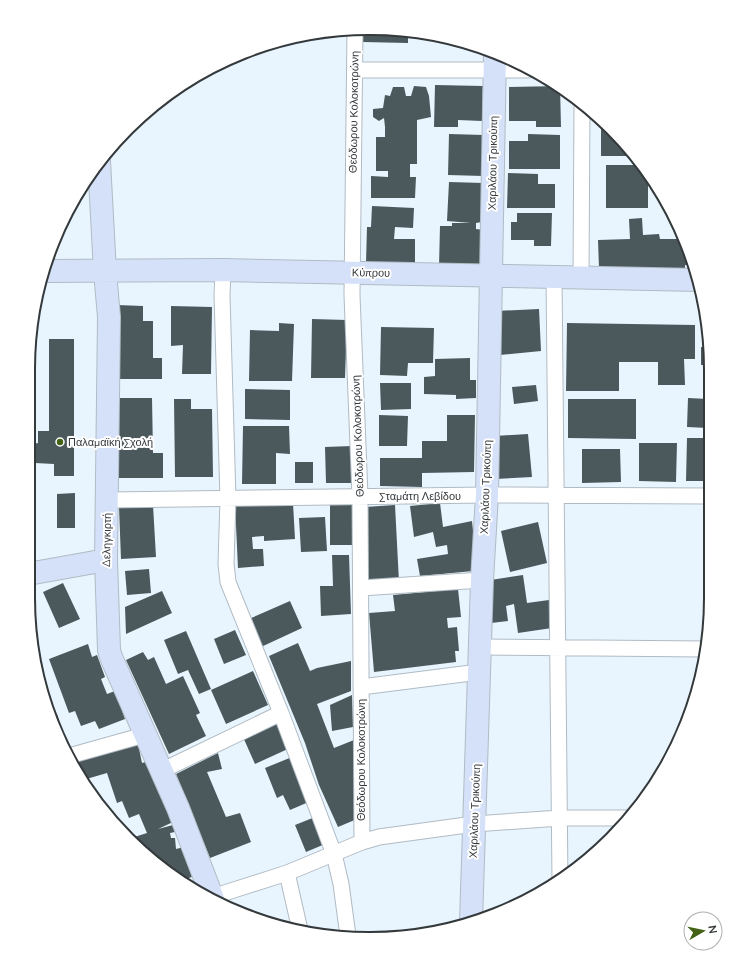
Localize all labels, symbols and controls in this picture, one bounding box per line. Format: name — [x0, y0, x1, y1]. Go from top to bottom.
street label: Θεόδωρου Κολοκοτρώνη — [345, 51, 363, 173]
street label: Χαριλάου Τρικούπη — [485, 116, 501, 210]
street label: Κύπρου — [352, 265, 390, 281]
street label: Θεόδωρου Κολοκοτρώνη — [348, 375, 368, 497]
place label: Παλαμαϊκή Σχολή — [68, 435, 153, 450]
marker: Παλαμαϊκή Σχολή — [55, 437, 65, 447]
street label: Χαριλάου Τρικούπη — [477, 439, 495, 535]
street label: Σταμάτη Λεβίδου — [379, 489, 461, 504]
street label: Δεληγκιρτή — [99, 513, 115, 567]
street label: Θεόδωρου Κολοκοτρώνη — [354, 699, 369, 821]
street label: Χαριλάου Τρικούπη — [466, 763, 484, 859]
north arrow — [683, 911, 723, 951]
text: N — [704, 924, 720, 935]

